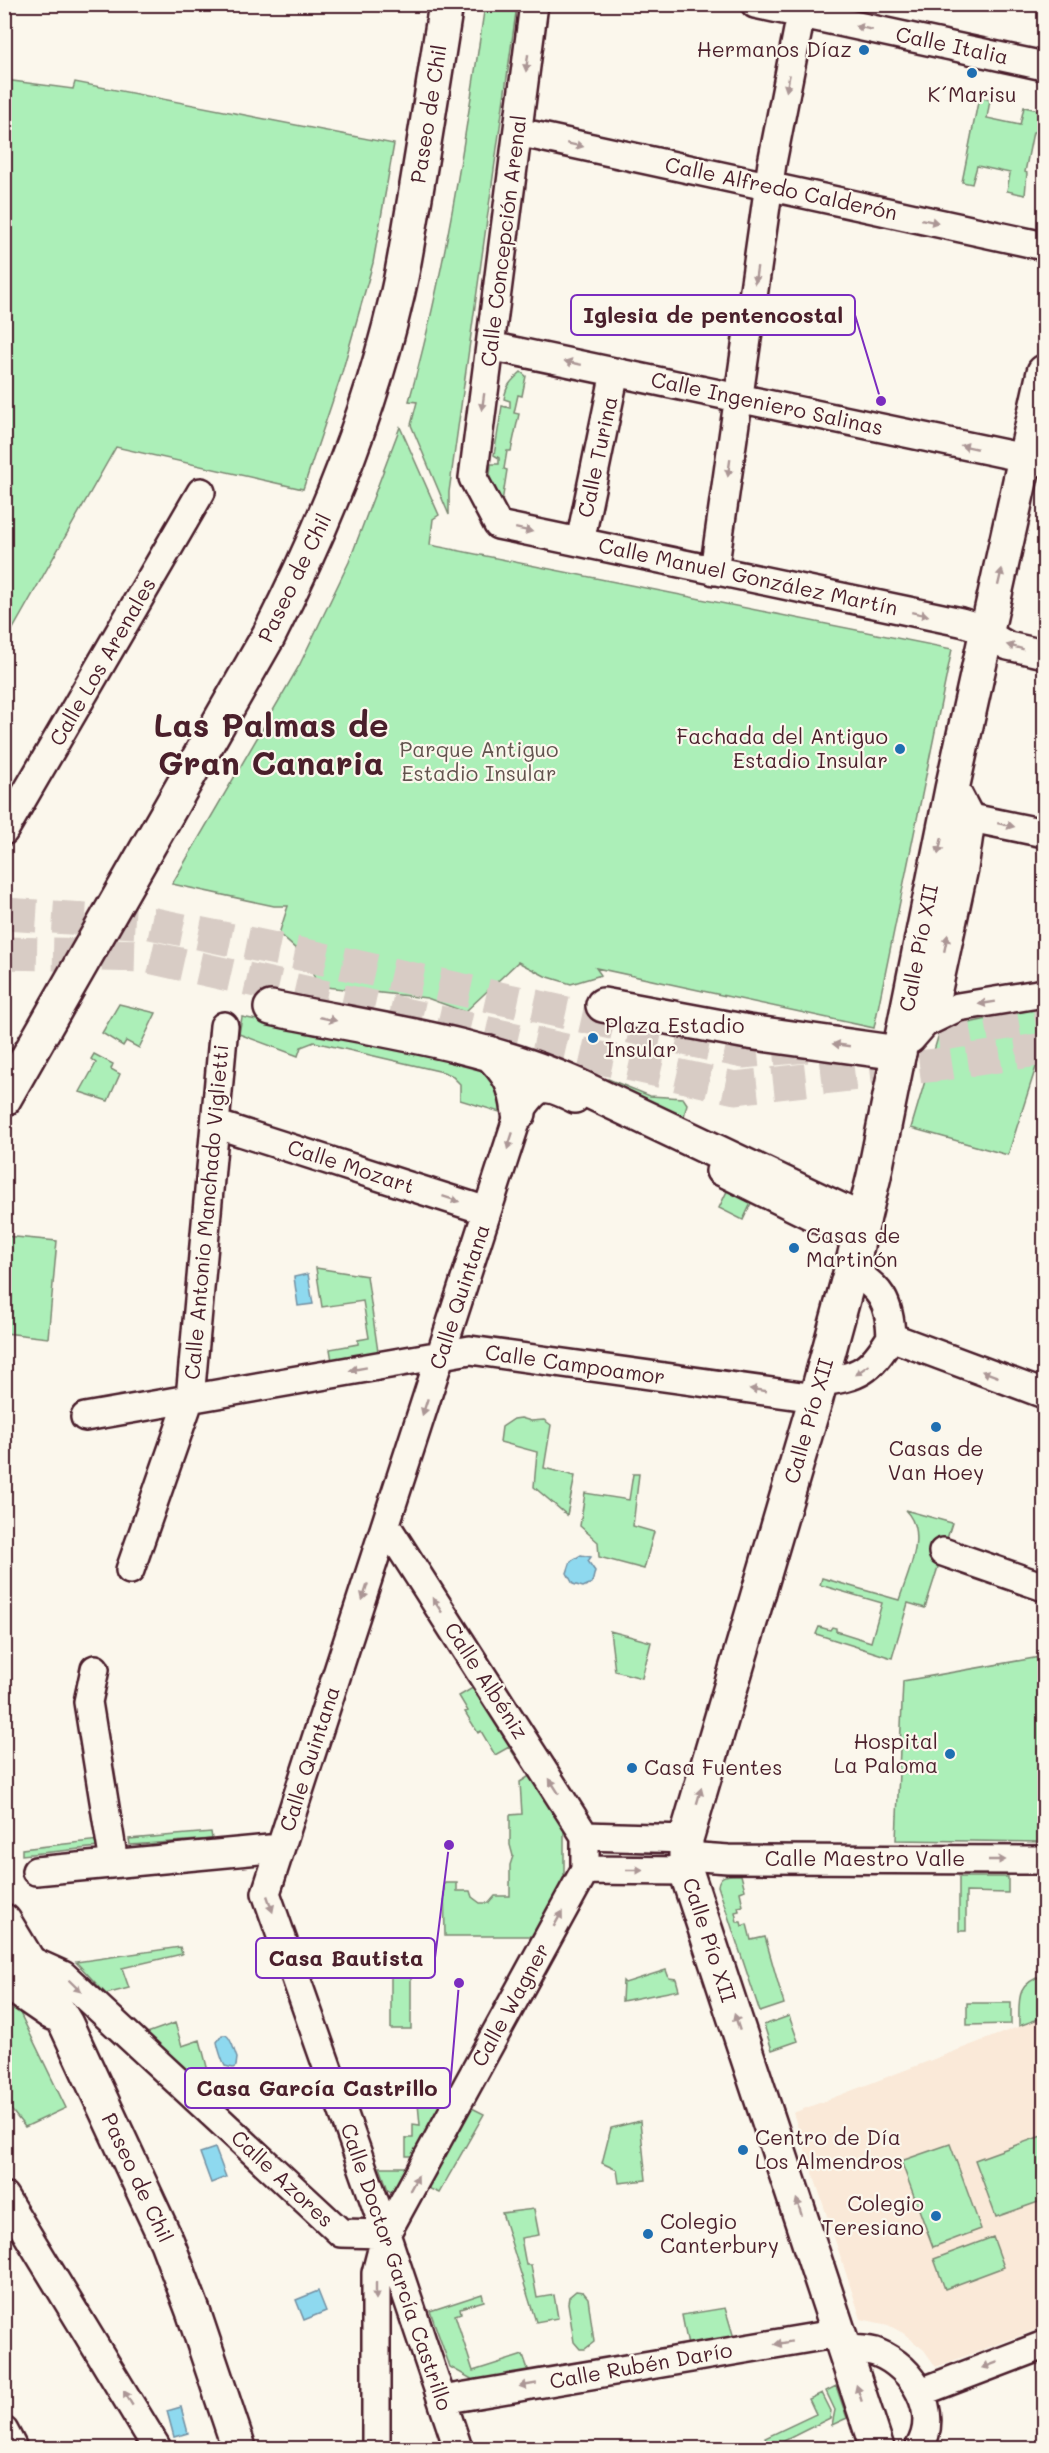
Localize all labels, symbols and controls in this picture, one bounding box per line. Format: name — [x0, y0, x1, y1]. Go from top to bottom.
street label: Calle Italia — [893, 19, 1011, 70]
one-way arrow — [855, 22, 873, 32]
place label: Hermanos Díaz — [697, 35, 852, 62]
street label: Paseo de Chil — [403, 43, 452, 185]
marker: Hermanos Díaz — [857, 43, 871, 57]
one-way arrow — [522, 53, 531, 72]
marker: K´Marisu — [965, 66, 979, 80]
one-way arrow — [782, 73, 792, 92]
place label: K´Marisu — [927, 80, 1017, 107]
street label: Calle Concepción Arenal — [474, 113, 531, 368]
one-way arrow — [566, 141, 585, 150]
street label: Calle Alfredo Calderón — [663, 150, 900, 225]
one-way arrow — [921, 217, 940, 226]
one-way arrow — [751, 265, 761, 284]
callout: Iglesia de pentencostal — [571, 295, 855, 335]
text: Iglesia de pentencostal — [583, 300, 843, 329]
one-way arrow — [563, 358, 582, 367]
street label: Calle Ingeniero Salinas — [649, 365, 886, 440]
one-way arrow — [478, 392, 488, 411]
street label: Calle Turina — [571, 394, 623, 520]
one-way arrow — [959, 441, 978, 451]
one-way arrow — [725, 459, 734, 478]
street label: Paseo de Chil — [251, 509, 336, 646]
one-way arrow — [515, 526, 534, 535]
street label: Calle Manuel González Martín — [596, 531, 900, 620]
one-way arrow — [995, 568, 1005, 586]
street label: Calle Los Arenales — [43, 572, 161, 750]
one-way arrow — [911, 610, 930, 619]
one-way arrow — [1006, 642, 1024, 651]
district label: Las Palmas de Gran Canaria — [153, 702, 389, 783]
place label: Fachada del Antiguo Estadio Insular — [677, 722, 888, 773]
park label: Parque Antiguo Estadio Insular — [399, 735, 559, 786]
marker: Fachada del Antiguo Estadio Insular — [893, 742, 907, 756]
one-way arrow — [997, 821, 1016, 830]
one-way arrow — [935, 836, 944, 855]
street label: Calle Pío XII — [892, 882, 943, 1014]
one-way arrow — [942, 934, 951, 953]
one-way arrow — [977, 998, 996, 1007]
place label: Plaza Estadio Insular — [605, 1011, 744, 1062]
one-way arrow — [319, 1015, 337, 1025]
marker: Plaza Estadio Insular — [586, 1031, 600, 1045]
one-way arrow — [831, 1041, 850, 1050]
street label: Calle Antonio Manchado Viglietti — [177, 1043, 234, 1381]
street label: Calle Mozart — [284, 1132, 418, 1199]
one-way arrow — [505, 1132, 514, 1150]
one-way arrow — [442, 1195, 460, 1204]
street label: Calle Quintana — [422, 1220, 495, 1373]
place label: Casas de Martinón — [806, 1221, 901, 1272]
marker: Casas de Martinón — [787, 1241, 801, 1255]
street label: Calle Campoamor — [484, 1338, 667, 1390]
street label: Calle Pío XII — [777, 1355, 838, 1486]
one-way arrow — [855, 1364, 870, 1376]
one-way arrow — [348, 1365, 367, 1374]
one-way arrow — [981, 1369, 999, 1378]
one-way arrow — [749, 1386, 768, 1395]
one-way arrow — [420, 1398, 429, 1416]
marker: Casas de Van Hoey — [929, 1420, 943, 1434]
place label: Casas de Van Hoey — [888, 1434, 984, 1485]
one-way arrow — [359, 1583, 369, 1601]
one-way arrow — [432, 1596, 443, 1613]
street label: Calle Albéniz — [439, 1617, 535, 1744]
street label: Calle Quintana — [272, 1682, 345, 1835]
place label: Hospital La Paloma — [834, 1727, 938, 1778]
marker: Hospital La Paloma — [943, 1747, 957, 1761]
place label: Casa Fuentes — [644, 1753, 782, 1780]
marker: Casa Fuentes — [625, 1761, 639, 1775]
one-way arrow — [548, 1779, 560, 1795]
one-way arrow — [695, 1787, 704, 1805]
street label: Calle Maestro Valle — [765, 1844, 965, 1871]
one-way arrow — [987, 1855, 1006, 1865]
one-way arrow — [626, 1865, 645, 1874]
street label: Calle Pío XII — [678, 1874, 743, 2005]
one-way arrow — [266, 1895, 276, 1913]
one-way arrow — [553, 1910, 563, 1927]
callout: Casa Bautista — [256, 1938, 435, 1978]
street label: Calle Wagner — [465, 1938, 555, 2071]
text: Casa Bautista — [269, 1943, 423, 1972]
one-way arrow — [68, 1979, 82, 1993]
one-way arrow — [732, 2013, 741, 2031]
callout: Casa García Castrillo — [185, 2068, 450, 2108]
text: Casa García Castrillo — [196, 2073, 438, 2102]
street label: Paseo de Chil — [97, 2108, 180, 2246]
street label: Calle Doctor García Castrillo — [336, 2119, 459, 2414]
street label: Calle Azores — [226, 2123, 340, 2232]
place label: Centro de Día Los Almendros — [755, 2123, 903, 2174]
marker: Centro de Día Los Almendros — [736, 2143, 750, 2157]
one-way arrow — [409, 2174, 419, 2191]
place label: Colegio Teresiano — [822, 2189, 924, 2240]
one-way arrow — [793, 2198, 803, 2216]
place label: Colegio Canterbury — [660, 2207, 779, 2258]
marker: Colegio Teresiano — [929, 2209, 943, 2223]
marker: Colegio Canterbury — [641, 2227, 655, 2241]
one-way arrow — [371, 2282, 381, 2301]
street label: Calle Rubén Darío — [547, 2335, 734, 2394]
one-way arrow — [773, 2338, 792, 2347]
one-way arrow — [980, 2361, 998, 2371]
one-way arrow — [518, 2381, 537, 2390]
one-way arrow — [854, 2384, 863, 2402]
one-way arrow — [122, 2390, 133, 2406]

